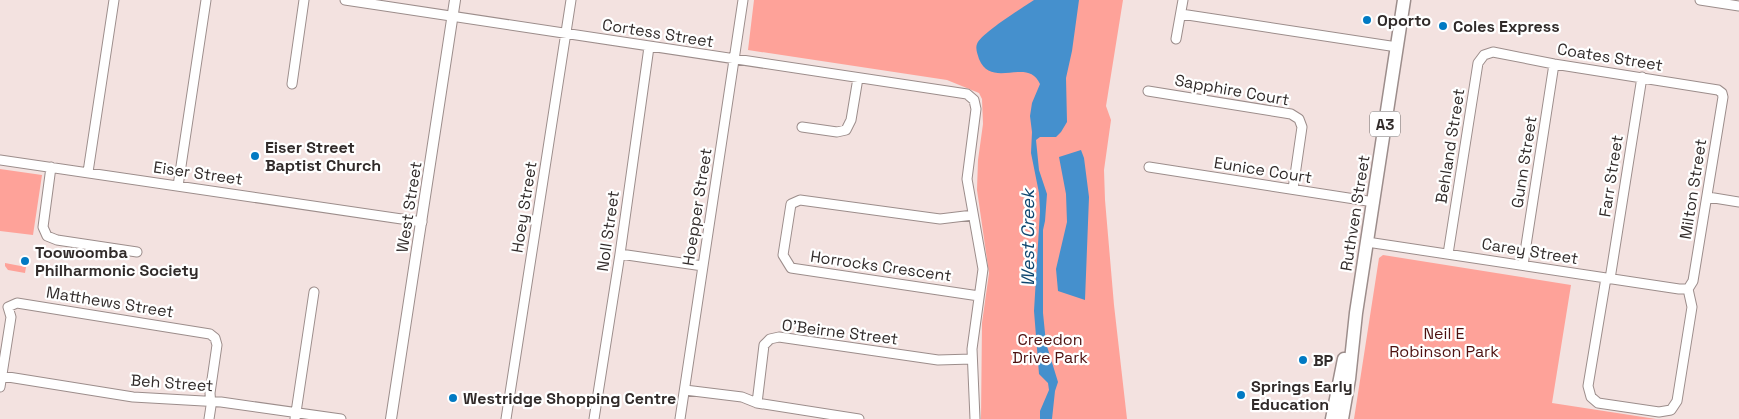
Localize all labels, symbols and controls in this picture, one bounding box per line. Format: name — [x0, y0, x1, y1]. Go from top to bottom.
place label: Oporto — [1377, 10, 1431, 31]
street label: Cortess Street — [601, 14, 715, 52]
marker: Oporto — [1361, 14, 1373, 26]
place label: Coles Express — [1453, 16, 1560, 37]
marker: Coles Express — [1437, 20, 1449, 32]
street label: Coates Street — [1556, 38, 1664, 76]
street label: Sapphire Court — [1173, 70, 1291, 110]
street label: Behland Street — [1431, 87, 1469, 205]
road number: A3 — [1370, 112, 1400, 136]
street label: Gunn Street — [1506, 114, 1542, 210]
street label: Farr Street — [1594, 133, 1628, 219]
place label: Eiser Street Baptist Church — [265, 137, 381, 176]
street label: Milton Street — [1675, 137, 1711, 241]
street label: Hoepper Street — [677, 147, 717, 267]
marker: Eiser Street Baptist Church — [249, 150, 261, 162]
street label: Eunice Court — [1212, 152, 1314, 188]
street label: Ruthven Street — [1335, 153, 1375, 273]
street label: Eiser Street — [152, 156, 244, 190]
street label: West Street — [391, 160, 427, 254]
street label: Hoey Street — [506, 160, 542, 254]
water label: West Creek — [1016, 187, 1039, 287]
street label: Noll Street — [592, 189, 624, 273]
street label: Carey Street — [1480, 233, 1580, 269]
place label: Toowoomba Philharmonic Society — [35, 242, 199, 281]
street label: Horrocks Crescent — [809, 246, 953, 286]
marker: Toowoomba Philharmonic Society — [19, 255, 31, 267]
street label: Matthews Street — [45, 282, 175, 322]
street label: O'Beirne Street — [781, 314, 899, 350]
park label: Neil E Robinson Park — [1389, 323, 1499, 362]
park label: Creedon Drive Park — [1012, 329, 1088, 368]
place label: BP — [1313, 350, 1334, 371]
marker: BP — [1297, 354, 1309, 366]
street label: Beh Street — [130, 370, 214, 396]
place label: Springs Early Education — [1251, 376, 1353, 415]
place label: Westridge Shopping Centre — [463, 388, 676, 409]
marker: Springs Early Education — [1235, 389, 1247, 401]
marker: Westridge Shopping Centre — [447, 392, 459, 404]

